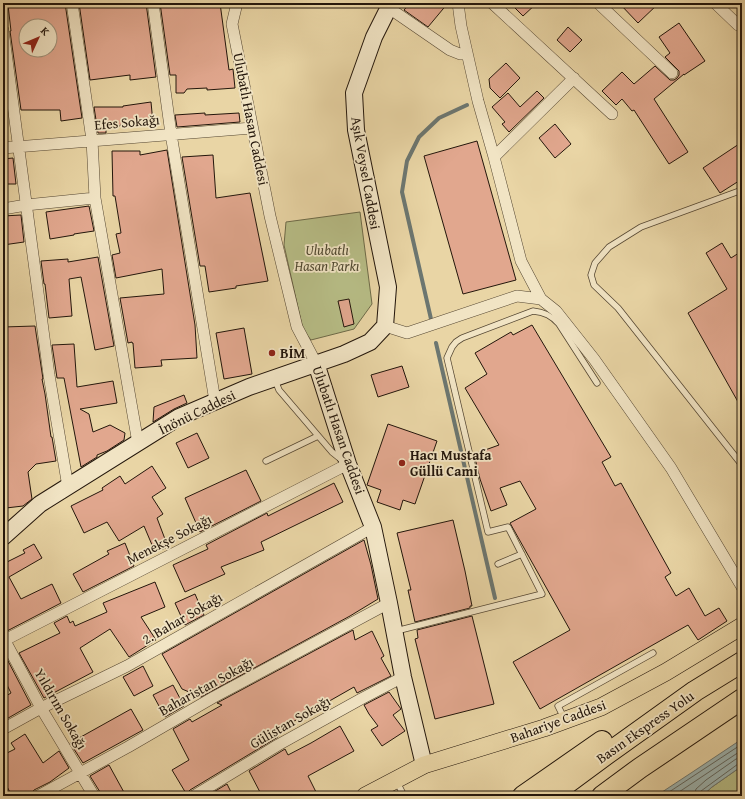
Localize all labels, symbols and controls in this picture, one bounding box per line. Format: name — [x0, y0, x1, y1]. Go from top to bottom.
north arrow — [18, 18, 58, 58]
text: K — [37, 23, 53, 39]
street label: Ulubatlı Hasan Caddesi — [228, 51, 274, 187]
street label: Efes Sokağı — [94, 109, 161, 135]
street label: Aşık Veysel Caddesi — [346, 115, 386, 231]
park label: Ulubatlı Hasan Parkı — [294, 240, 360, 276]
place label: BİM — [280, 343, 305, 363]
marker: BİM — [267, 348, 277, 358]
street label: Ulubatlı Hasan Caddesi — [308, 363, 370, 497]
street label: İnönü Caddesi — [155, 385, 239, 439]
place label: Hacı Mustafa Güllü Cami — [410, 445, 492, 481]
marker: Hacı Mustafa Güllü Cami — [397, 458, 407, 468]
street label: Menekşe Sokağı — [123, 509, 215, 569]
street label: 2. Bahar Sokağı — [138, 587, 226, 649]
street label: Baharistan Sokağı — [155, 652, 257, 720]
street label: Yıldırım Sokağı — [30, 665, 92, 753]
street label: Basın Ekspress Yolu — [592, 686, 698, 768]
street label: Gülistan Sokağı — [246, 691, 334, 753]
street label: Bahariye Caddesi — [507, 694, 609, 748]

